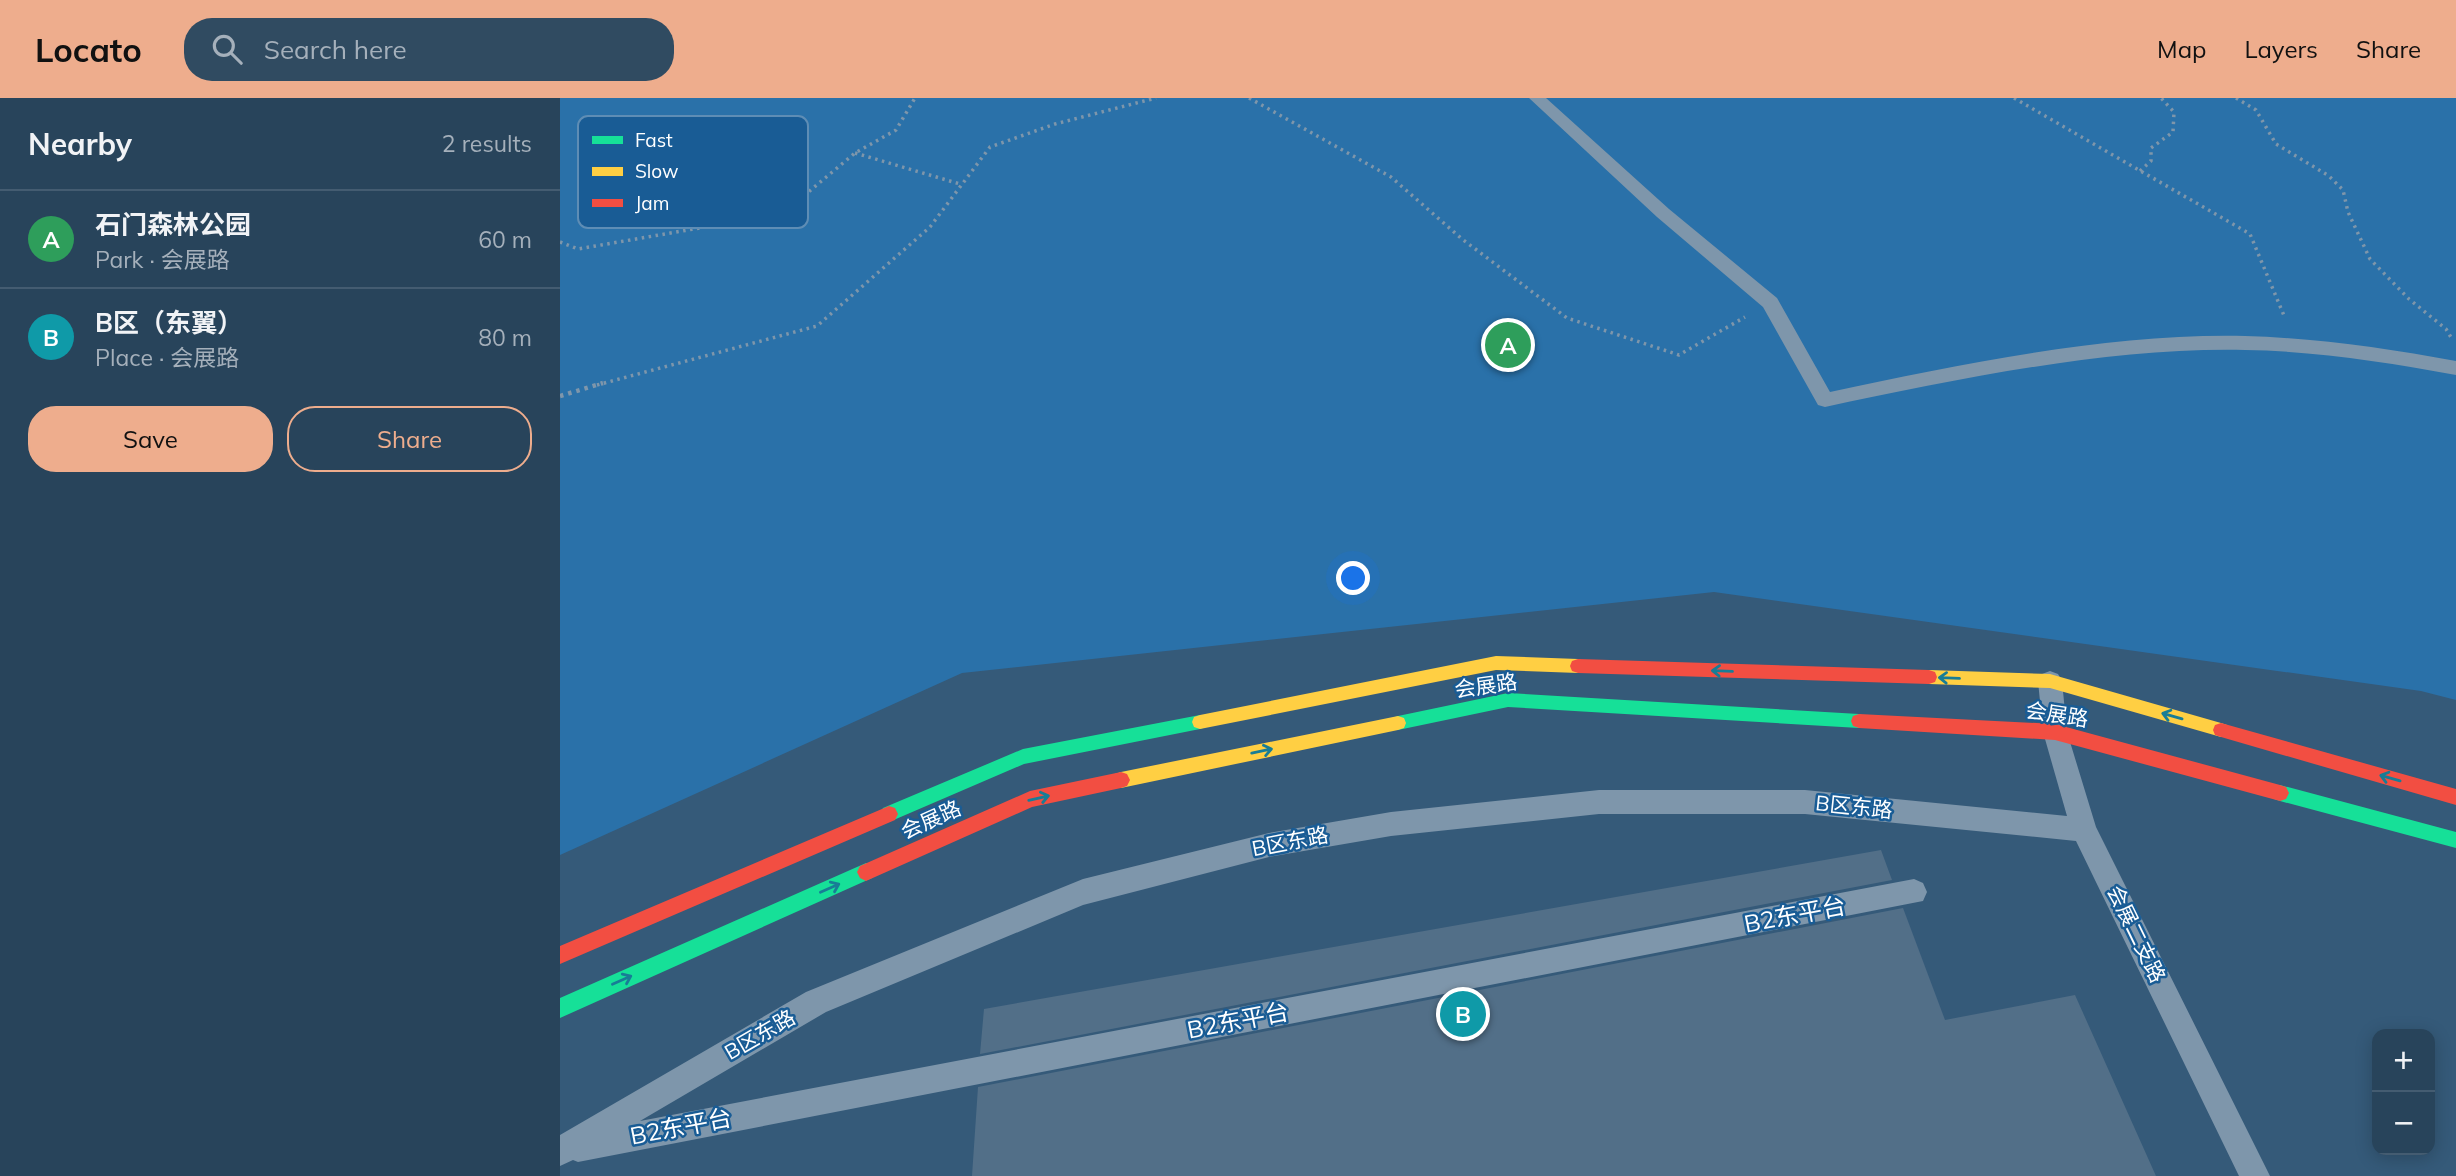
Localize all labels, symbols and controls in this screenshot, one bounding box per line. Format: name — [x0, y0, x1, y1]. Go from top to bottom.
search box — [184, 18, 674, 81]
text: Locato — [35, 29, 142, 70]
icon: search — [208, 30, 246, 68]
text: Search here — [264, 33, 407, 66]
text: Map — [2157, 34, 2206, 64]
text: Layers — [2244, 34, 2318, 64]
text: Share — [2356, 34, 2421, 64]
legend — [578, 116, 808, 228]
text: Nearby — [28, 125, 132, 163]
text: Fast — [635, 128, 673, 152]
text: 2 results — [442, 129, 532, 158]
text: Slow — [635, 159, 679, 183]
text: Jam — [635, 191, 669, 215]
text: 石门森林公园 — [95, 208, 251, 241]
text: A — [42, 225, 60, 254]
text: 60 m — [478, 225, 532, 254]
text: Park · 会展路 — [95, 245, 230, 274]
text: B区（东翼） — [95, 306, 243, 339]
pin: A — [1485, 319, 1531, 371]
text: B — [43, 323, 59, 352]
text: 80 m — [478, 323, 532, 352]
text: Place · 会展路 — [95, 343, 239, 372]
button: Save — [28, 406, 273, 472]
button: Share — [287, 406, 532, 472]
your location — [1336, 561, 1370, 595]
one-way arrow — [1710, 664, 1733, 677]
street label: 会展路 — [1453, 668, 1519, 702]
one-way arrow — [1938, 671, 1961, 685]
street label: 会展路 — [2024, 696, 2090, 732]
one-way arrow — [2161, 708, 2183, 721]
one-way arrow — [1250, 744, 1273, 758]
one-way arrow — [2380, 771, 2402, 784]
street label: B区东路 — [1814, 789, 1894, 823]
one-way arrow — [1027, 790, 1050, 804]
street label: 会展路 — [897, 794, 965, 844]
street label: B区东路 — [1249, 821, 1330, 861]
one-way arrow — [819, 881, 840, 894]
street label: 会展二支路 — [2102, 881, 2172, 986]
street label: B2东平台 — [1742, 889, 1848, 939]
one-way arrow — [611, 973, 633, 986]
pin: B — [1440, 988, 1486, 1040]
street label: B2东平台 — [1185, 995, 1291, 1045]
street label: B区东路 — [720, 1004, 799, 1065]
map controls — [2372, 1029, 2435, 1155]
button: + — [2372, 1029, 2435, 1092]
button: − — [2372, 1092, 2435, 1155]
street label: B2东平台 — [628, 1101, 734, 1151]

